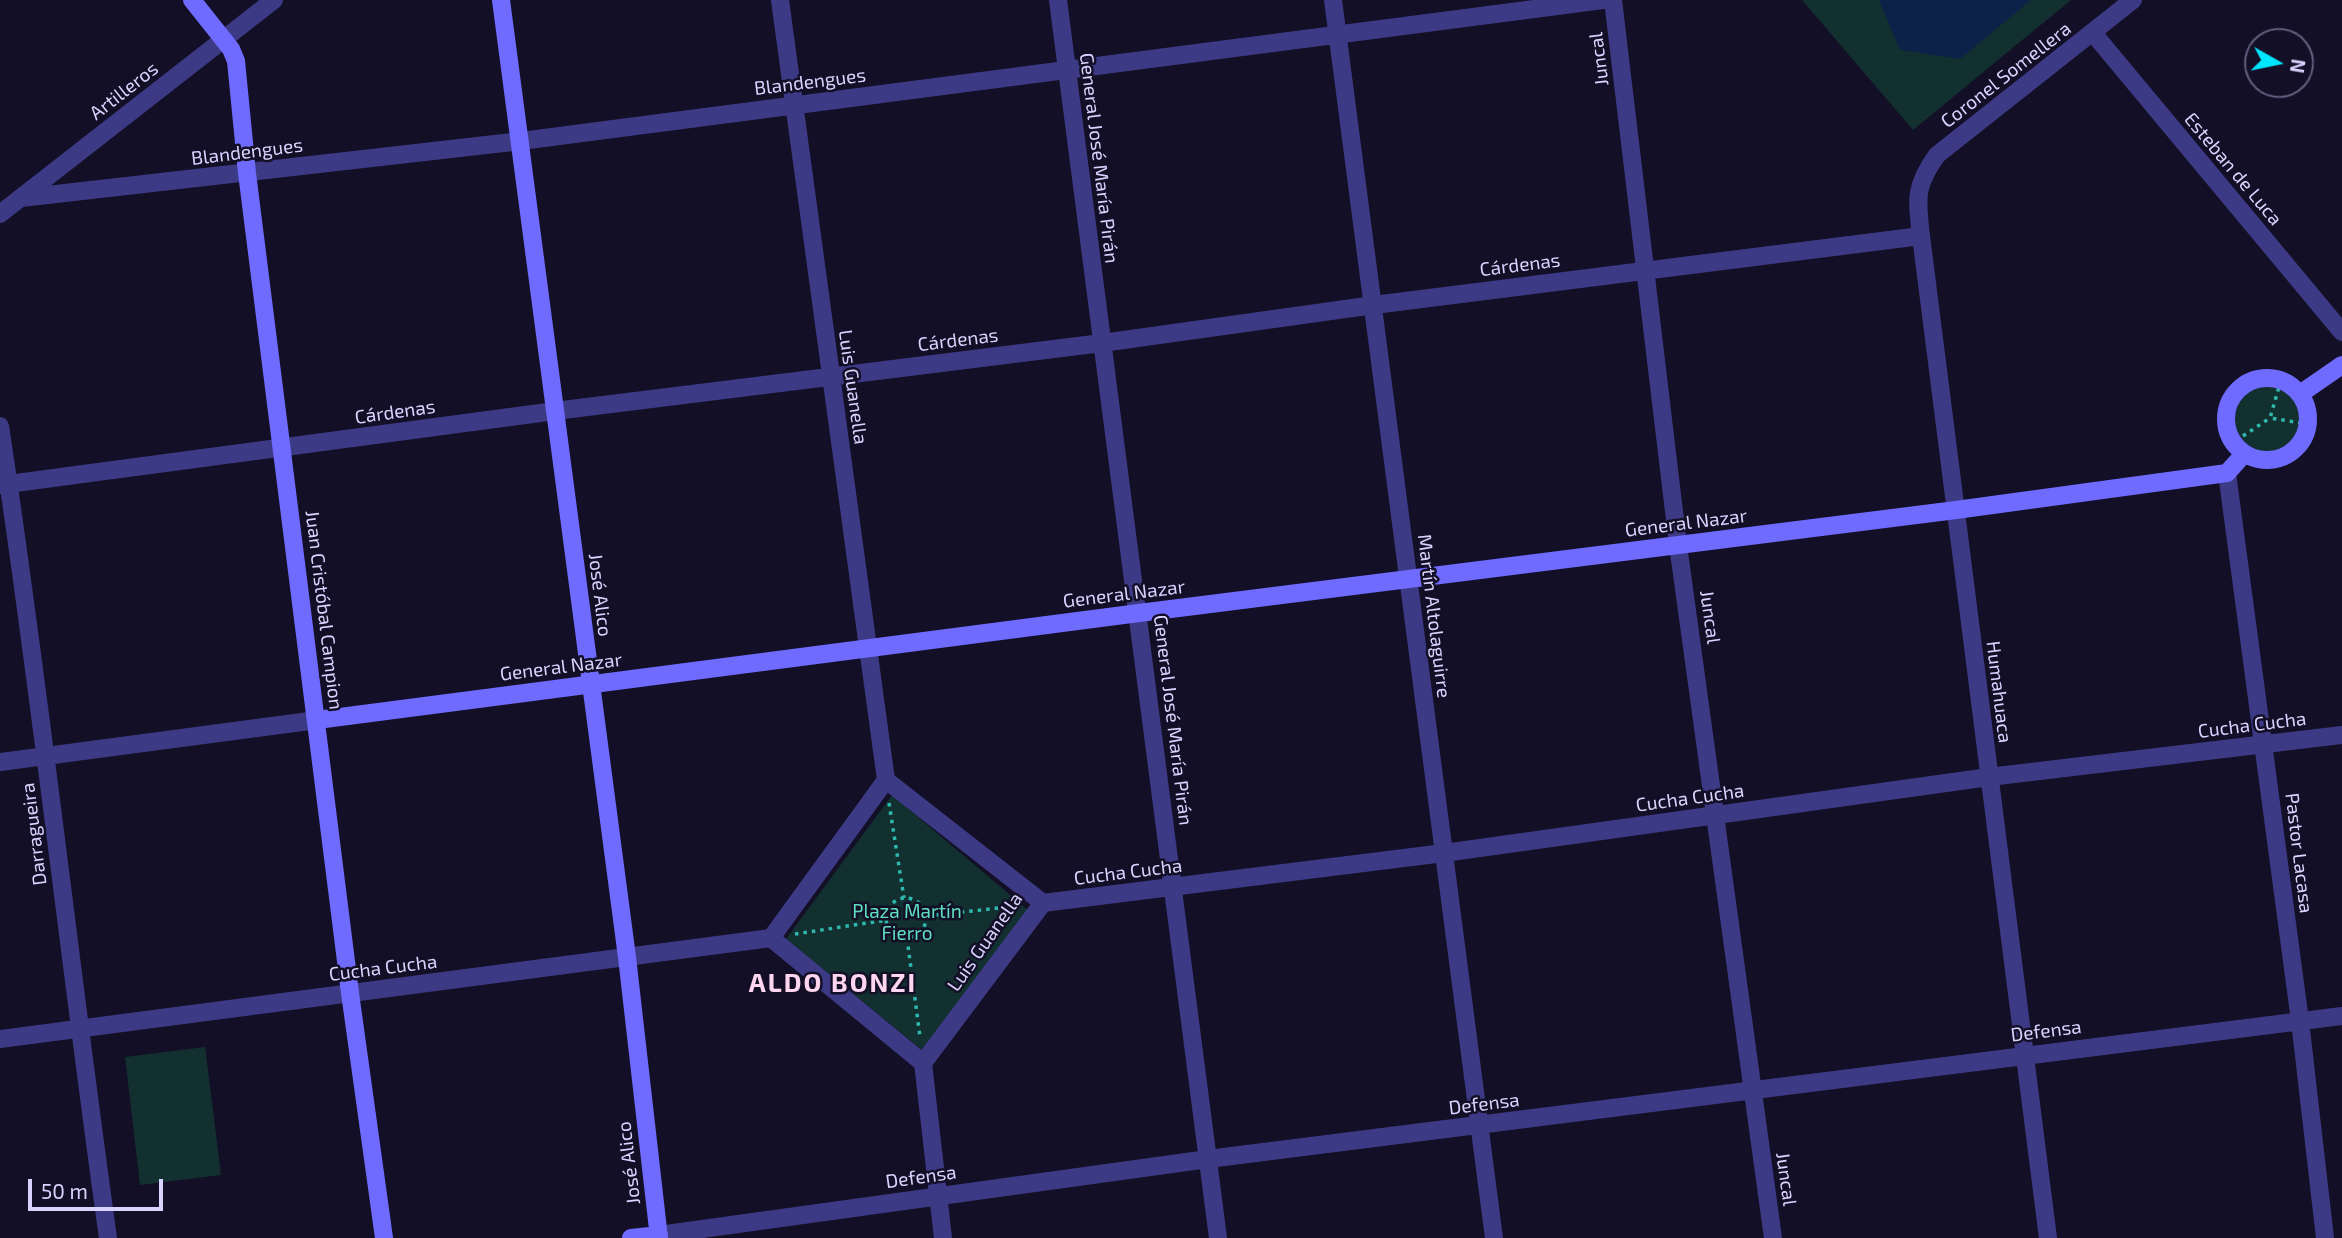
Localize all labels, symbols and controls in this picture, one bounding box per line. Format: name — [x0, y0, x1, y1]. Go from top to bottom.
street label: Coronel Somellera — [1936, 17, 2076, 133]
north arrow — [2244, 28, 2314, 98]
street label: Juncal — [1584, 31, 1614, 87]
street label: General José María Pirán — [1075, 52, 1123, 264]
street label: Artilleros — [85, 57, 163, 125]
text: N — [2286, 57, 2311, 75]
street label: Blandengues — [753, 64, 867, 100]
street label: Esteban de Luca — [2179, 108, 2287, 230]
street label: Blandengues — [190, 134, 304, 170]
street label: Cárdenas — [1478, 249, 1562, 281]
street label: Cárdenas — [916, 324, 1000, 356]
street label: Luis Guanella — [834, 328, 872, 446]
street label: Cárdenas — [353, 395, 437, 429]
street label: General Nazar — [1624, 504, 1748, 542]
street label: Juan Cristóbal Campion — [300, 509, 348, 711]
street label: Martín Altolaguirre — [1413, 533, 1455, 699]
street label: José Alico — [584, 552, 616, 638]
street label: General Nazar — [1062, 575, 1186, 613]
street label: Juncal — [1695, 589, 1725, 645]
street label: General José María Pirán — [1149, 614, 1197, 826]
street label: Humahuaca — [1981, 640, 2017, 744]
street label: General Nazar — [499, 648, 623, 686]
street label: Cucha Cucha — [2196, 707, 2308, 743]
street label: Cucha Cucha — [1634, 779, 1746, 817]
street label: Darragueira — [16, 781, 52, 887]
street label: Pastor Lacasa — [2280, 792, 2318, 914]
street label: Cucha Cucha — [1072, 854, 1184, 890]
street label: Luis Guanella — [943, 888, 1027, 996]
park label: Plaza Martín Fierro — [852, 901, 962, 945]
street label: Cucha Cucha — [327, 950, 439, 986]
district label: ALDO BONZI — [750, 967, 916, 999]
street label: Defensa — [2009, 1015, 2083, 1047]
street label: Defensa — [1447, 1088, 1521, 1120]
street label: José Alico — [613, 1120, 645, 1206]
street label: Juncal — [1771, 1151, 1801, 1207]
street label: Defensa — [884, 1161, 958, 1193]
scale bar — [32, 1164, 166, 1208]
text: 50 m — [41, 1178, 88, 1203]

